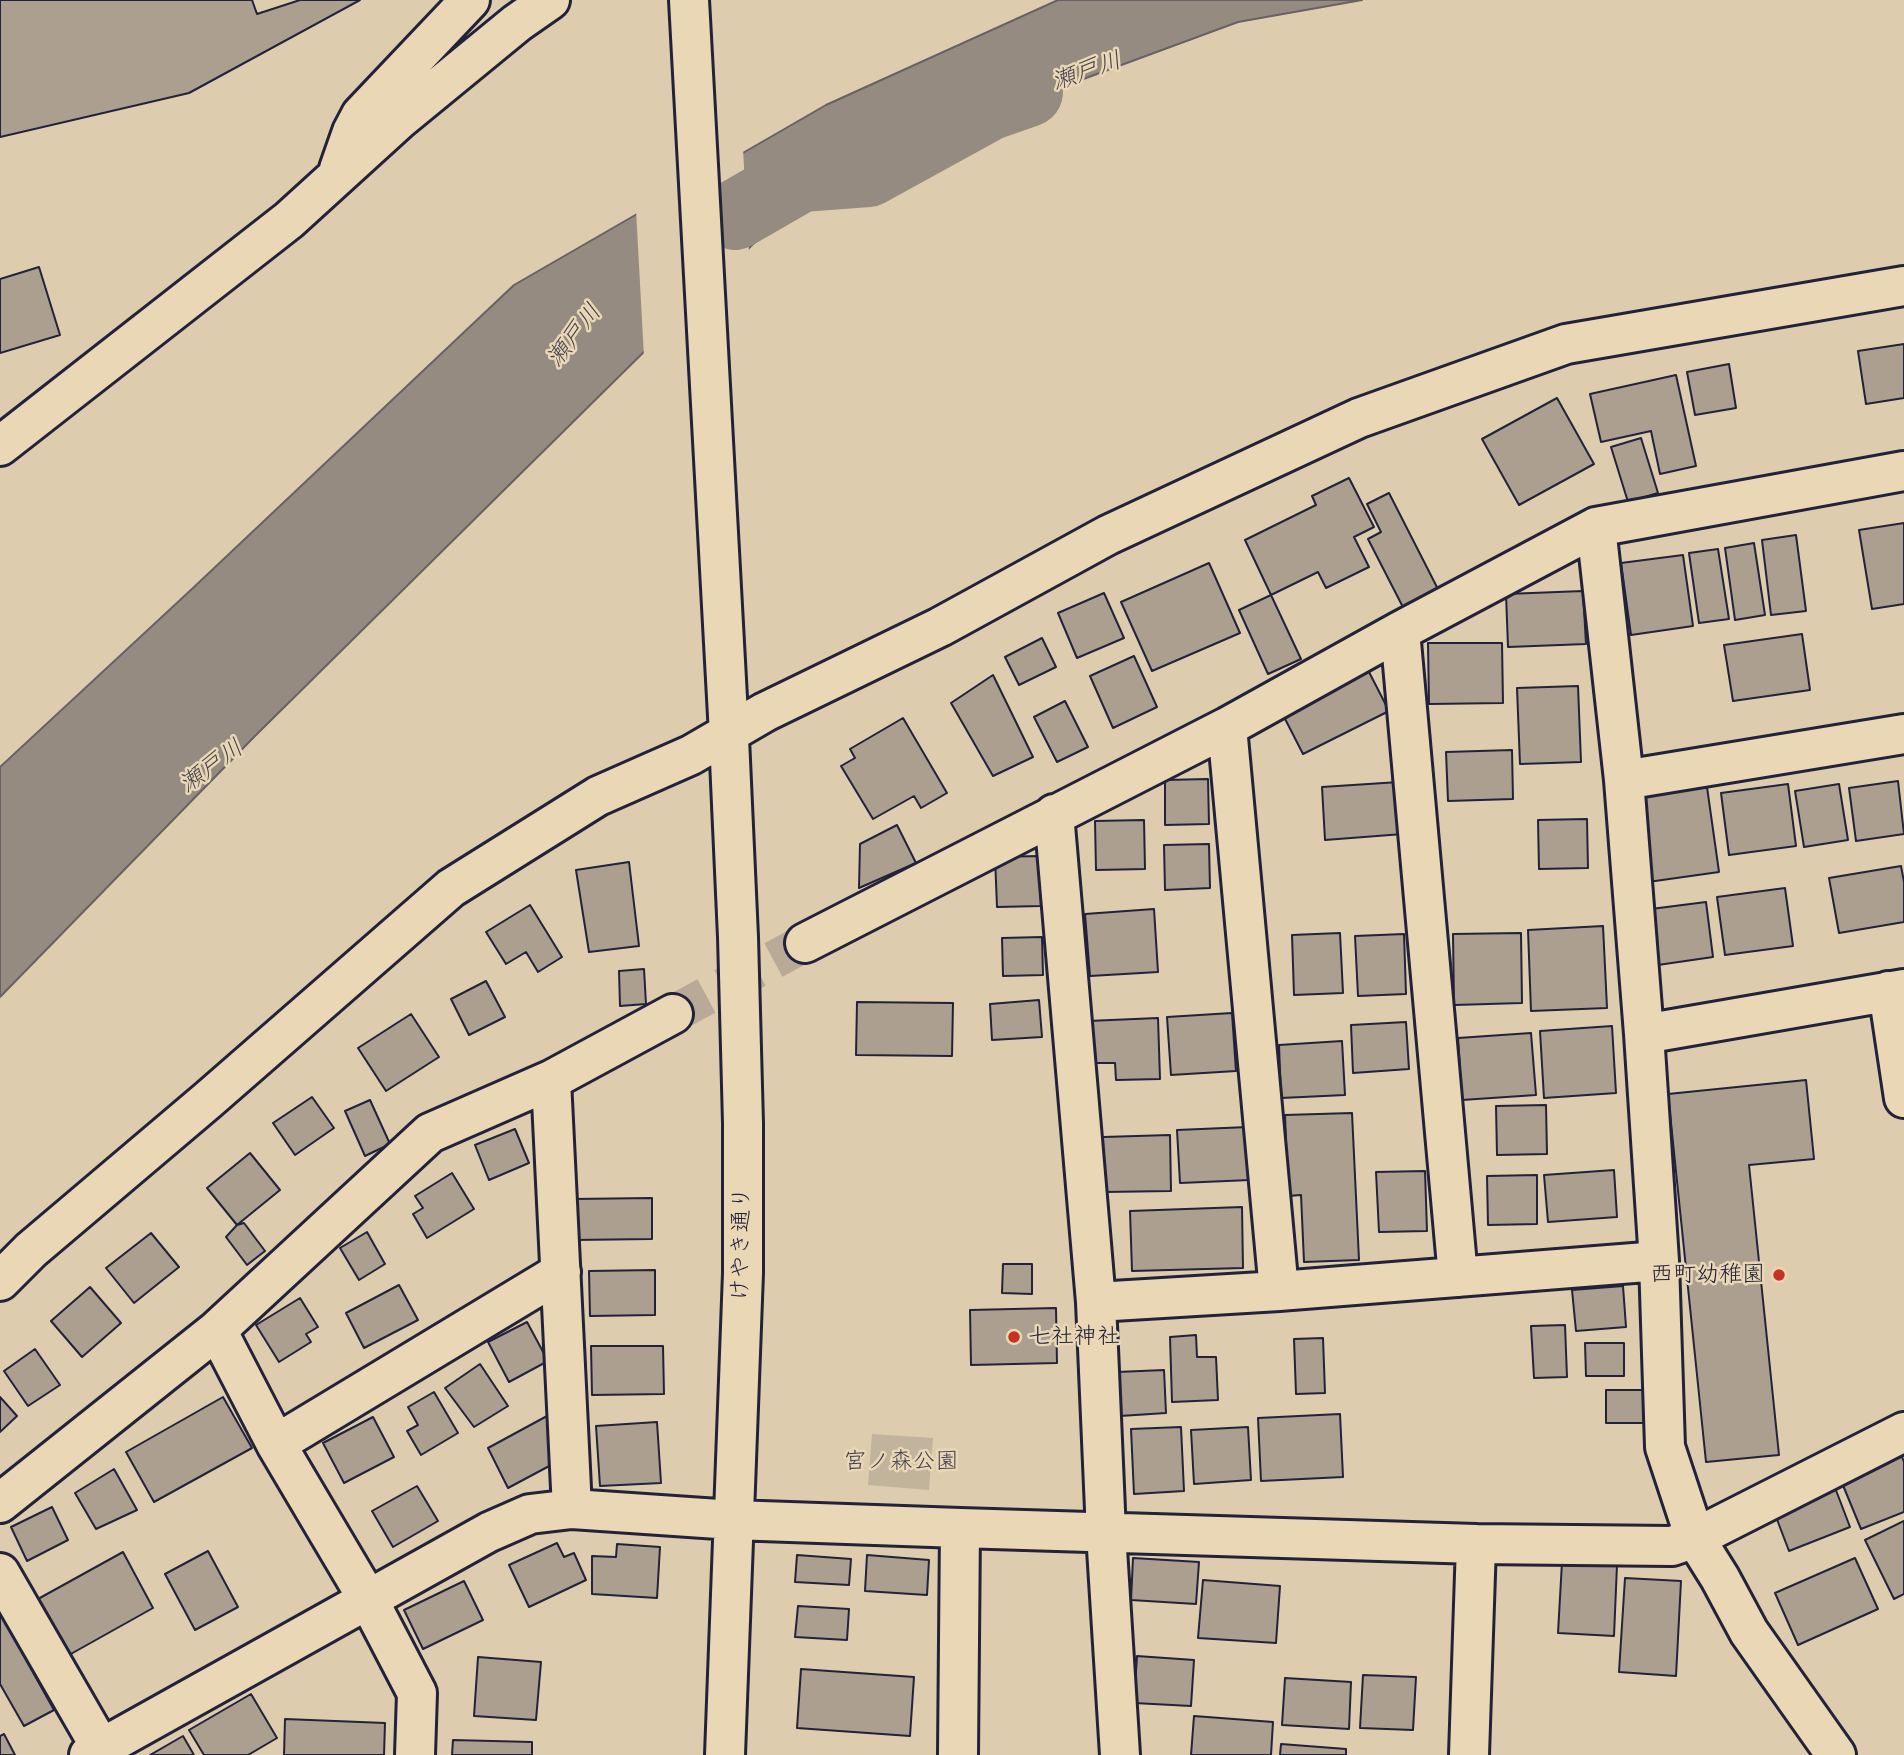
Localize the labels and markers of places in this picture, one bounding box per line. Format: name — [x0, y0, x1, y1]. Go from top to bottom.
place label: 西町幼稚園 — [1650, 1261, 1765, 1289]
marker: 西町幼稚園 — [1771, 1267, 1787, 1283]
place label: 七社神社 — [1028, 1323, 1120, 1351]
marker: 七社神社 — [1006, 1329, 1022, 1345]

